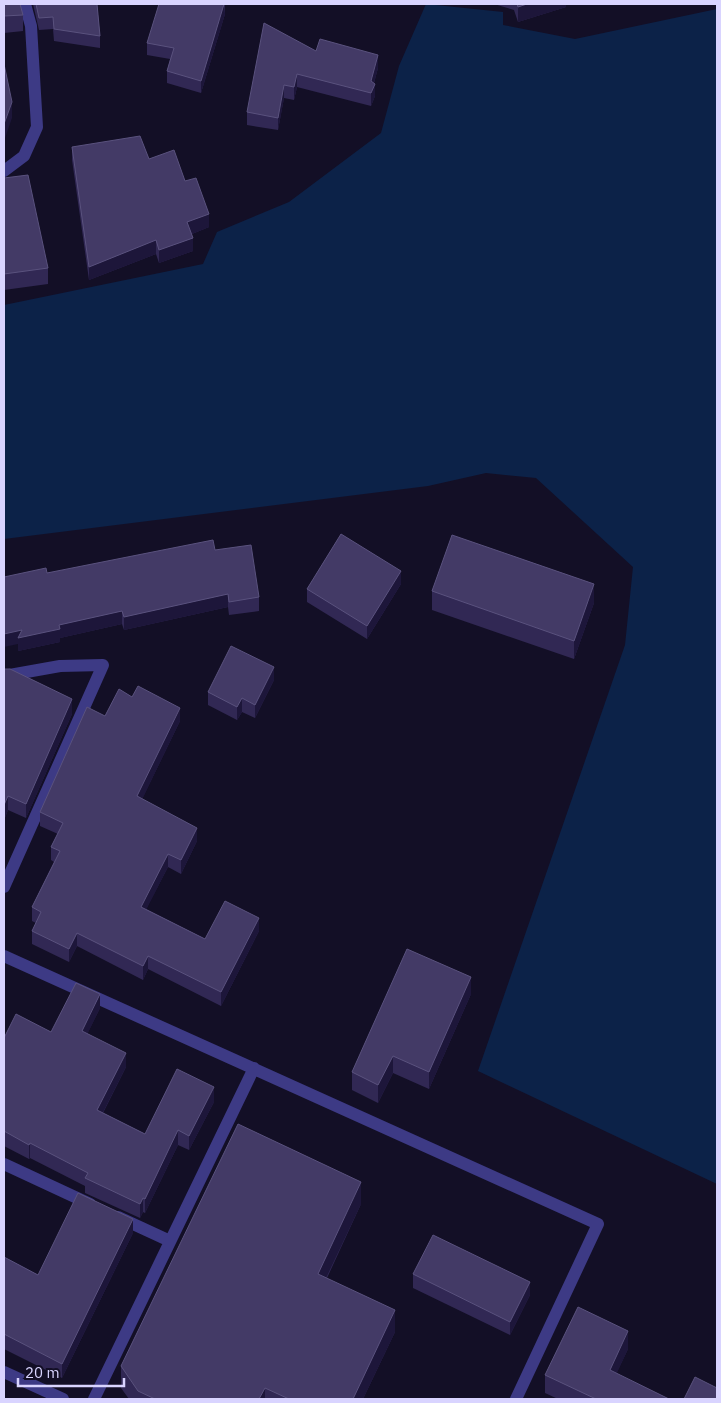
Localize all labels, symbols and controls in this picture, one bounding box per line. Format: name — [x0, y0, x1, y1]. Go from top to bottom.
scale bar — [18, 1356, 124, 1388]
text: 20 m — [25, 1363, 60, 1382]

